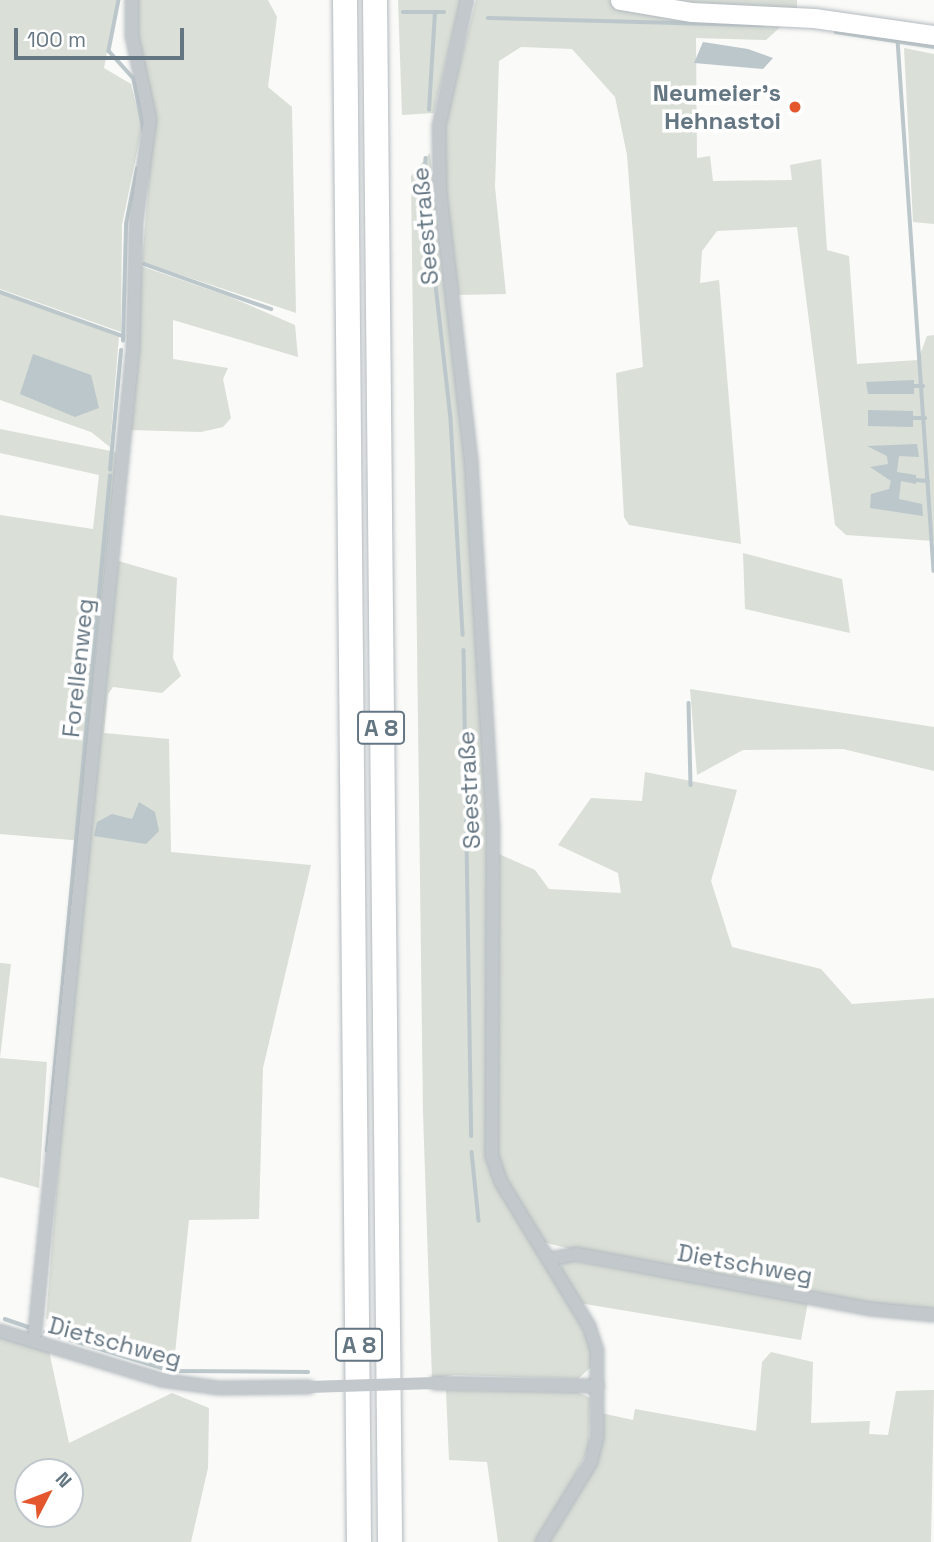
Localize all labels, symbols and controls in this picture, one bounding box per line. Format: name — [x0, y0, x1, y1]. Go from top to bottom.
scale bar — [18, 14, 187, 58]
text: 100 m — [27, 26, 86, 53]
place label: Neumeier's Hehnastoi — [653, 79, 781, 135]
marker: Neumeier's Hehnastoi — [787, 99, 803, 115]
street label: Seestraße — [406, 166, 444, 286]
street label: Forellenweg — [56, 597, 100, 739]
road number: A 8 — [356, 708, 406, 748]
street label: Seestraße — [452, 730, 486, 850]
street label: Dietschweg — [675, 1238, 815, 1290]
street label: Dietschweg — [45, 1310, 185, 1374]
road number: A 8 — [334, 1326, 384, 1364]
north arrow — [14, 1458, 84, 1528]
text: N — [50, 1467, 77, 1493]

